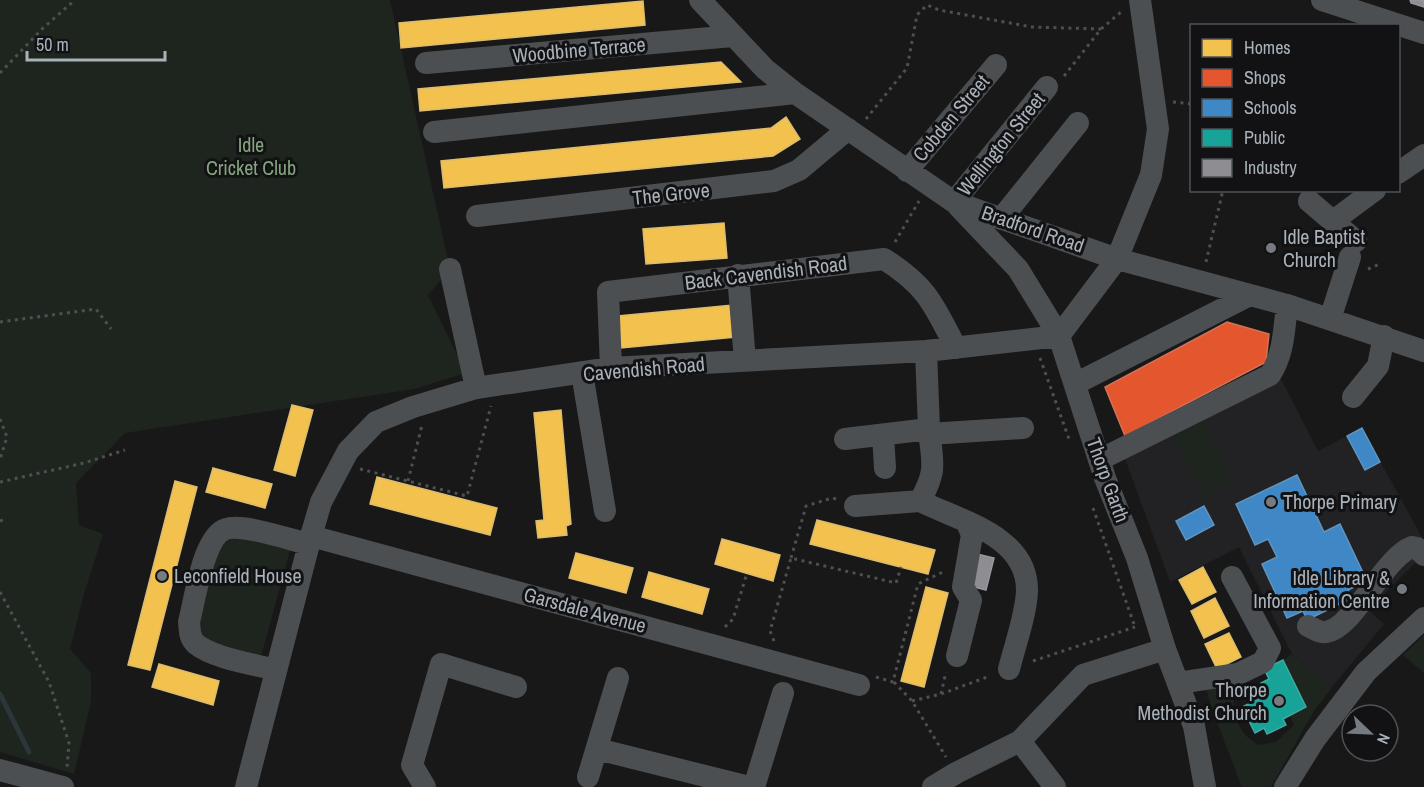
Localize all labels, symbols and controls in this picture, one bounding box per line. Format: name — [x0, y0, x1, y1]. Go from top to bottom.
scale bar — [27, 24, 165, 62]
legend — [1190, 24, 1400, 192]
street label: Woodbine Terrace — [511, 30, 647, 69]
text: 50 m — [36, 32, 69, 57]
text: Homes — [1244, 35, 1291, 60]
text: Shops — [1244, 65, 1286, 90]
street label: Cobden Street — [906, 68, 995, 167]
street label: Wellington Street — [951, 86, 1051, 201]
text: Schools — [1244, 95, 1297, 120]
text: Public — [1244, 125, 1285, 150]
park label: Idle Cricket Club — [206, 131, 296, 181]
text: Industry — [1244, 155, 1297, 180]
street label: The Grove — [631, 176, 711, 211]
street label: Bradford Road — [978, 198, 1088, 259]
place label: Idle Baptist Church — [1283, 223, 1366, 273]
marker: Idle Baptist Church — [1264, 241, 1278, 255]
street label: Back Cavendish Road — [683, 249, 849, 296]
street label: Cavendish Road — [582, 350, 706, 387]
street label: Thorp Garth — [1081, 434, 1136, 526]
place label: Thorpe Primary — [1283, 488, 1398, 515]
marker: Thorpe Primary — [1264, 495, 1278, 509]
place label: Leconfield House — [174, 562, 302, 589]
place label: Idle Library & Information Centre — [1253, 564, 1390, 614]
marker: Leconfield House — [155, 569, 169, 583]
street label: Garsdale Avenue — [521, 580, 649, 639]
marker: Idle Library & Information Centre — [1395, 582, 1409, 596]
place label: Thorpe Methodist Church — [1138, 676, 1267, 726]
marker: Thorpe Methodist Church — [1272, 694, 1286, 708]
north arrow — [1340, 703, 1400, 763]
text: N — [1372, 730, 1396, 748]

